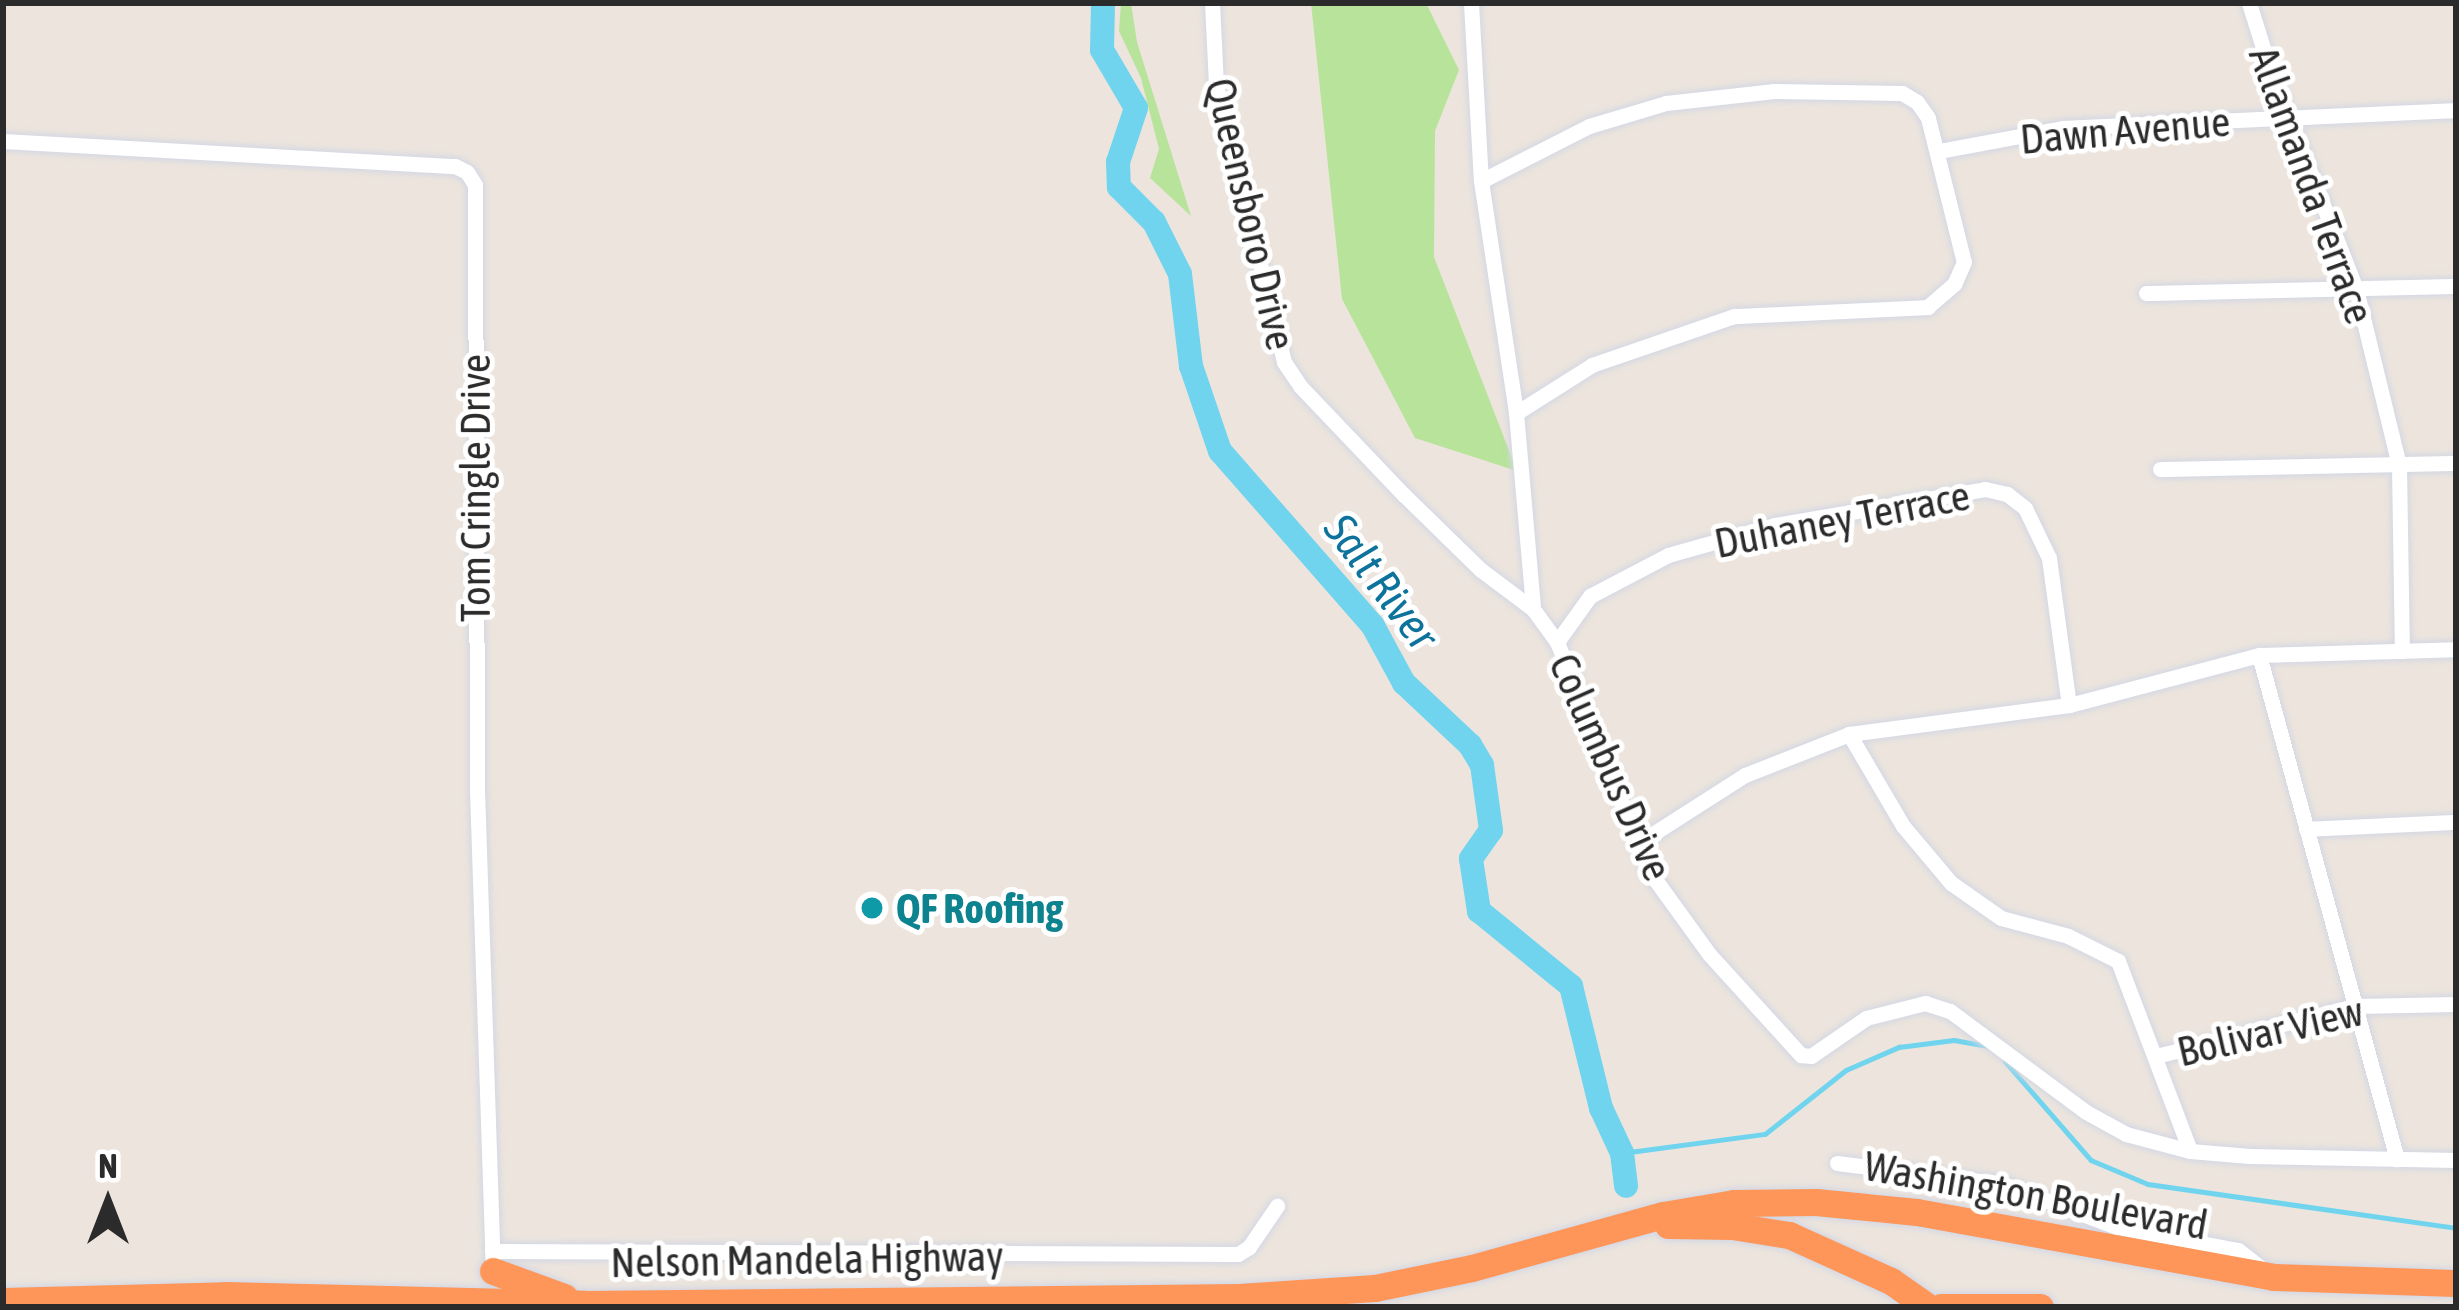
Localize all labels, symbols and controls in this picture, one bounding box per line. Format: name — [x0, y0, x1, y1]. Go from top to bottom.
street label: Allamanda Terrace — [2239, 40, 2385, 330]
street label: Queensboro Drive — [1195, 73, 1307, 355]
street label: Dawn Avenue — [2018, 96, 2232, 164]
street label: Tom Cringle Drive — [450, 354, 500, 622]
street label: Duhaney Terrace — [1710, 470, 1974, 568]
water label: Salt River — [1313, 504, 1449, 660]
street label: Columbus Drive — [1539, 646, 1683, 888]
place label: QF Roofing — [896, 883, 1063, 933]
marker: QF Roofing — [859, 895, 885, 921]
street label: Bolivar View — [2172, 985, 2368, 1077]
street label: Washington Boulevard — [1860, 1140, 2212, 1250]
north arrow — [48, 1142, 168, 1262]
text: N — [98, 1147, 118, 1185]
street label: Nelson Mandela Highway — [610, 1230, 1004, 1288]

